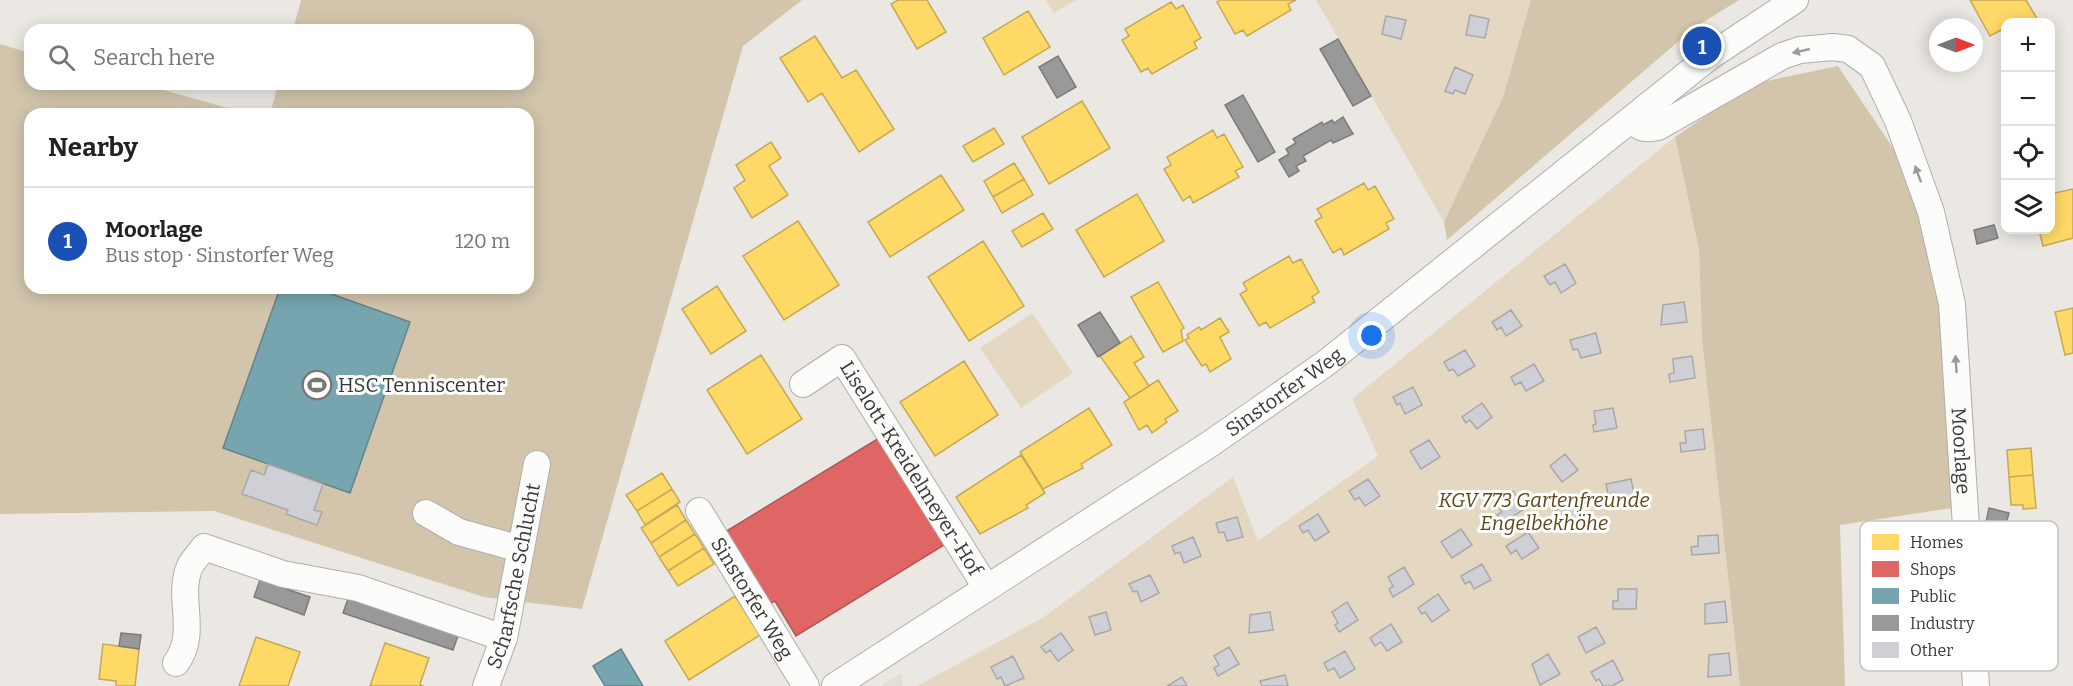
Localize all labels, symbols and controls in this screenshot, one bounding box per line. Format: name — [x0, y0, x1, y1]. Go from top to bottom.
north arrow — [1929, 18, 1983, 72]
map controls — [2001, 18, 2055, 234]
button: + — [2001, 18, 2055, 72]
search box — [24, 24, 534, 90]
pin: 1 — [1682, 24, 1722, 68]
icon: search — [45, 41, 78, 74]
text: Search here — [93, 44, 215, 71]
one-way arrow — [1791, 46, 1810, 56]
button: − — [2001, 72, 2055, 126]
button: locate — [2001, 126, 2055, 180]
text: Nearby — [48, 132, 138, 163]
one-way arrow — [1912, 165, 1922, 183]
button: layers — [2001, 180, 2055, 234]
text: Moorlage — [105, 216, 203, 243]
text: 1 — [63, 229, 72, 253]
text: 120 m — [455, 229, 510, 253]
text: Bus stop · Sinstorfer Weg — [105, 243, 334, 267]
your location — [1357, 321, 1386, 350]
street label: Sinstorfer Weg — [1221, 342, 1348, 442]
one-way arrow — [1952, 355, 1961, 374]
street label: Liselott-Kreidelmeyer-Hof — [835, 357, 989, 582]
sports icon: HSC Tenniscenter — [301, 369, 333, 401]
place label: HSC Tenniscenter — [338, 373, 505, 397]
street label: Moorlage — [1947, 406, 1976, 495]
street label: Scharfsche Schlucht — [482, 481, 545, 672]
park label: KGV 773 Gartenfreunde Engelbekhöhe — [1439, 488, 1649, 535]
legend — [1860, 521, 2058, 671]
street label: Sinstorfer Weg — [706, 533, 799, 663]
text: Homes — [1910, 533, 1963, 552]
text: Shops — [1910, 560, 1956, 579]
text: Public — [1910, 587, 1956, 606]
text: Industry — [1910, 614, 1975, 633]
text: Other — [1910, 641, 1953, 660]

